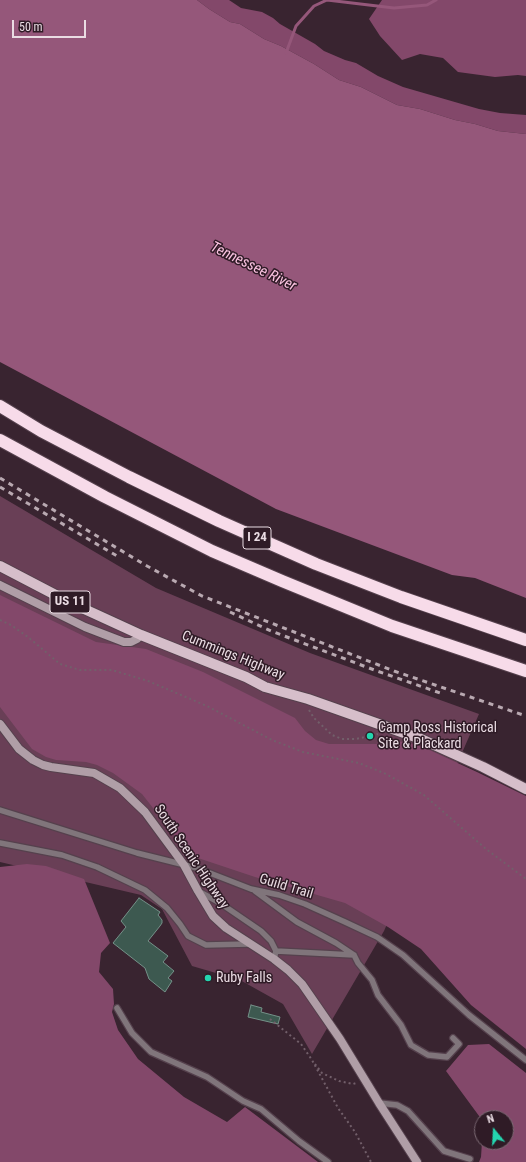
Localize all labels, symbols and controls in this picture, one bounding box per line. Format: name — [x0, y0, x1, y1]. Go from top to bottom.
scale bar — [14, 12, 88, 38]
text: 50 m — [19, 20, 43, 34]
water label: Tennessee River — [207, 238, 299, 296]
road number: I 24 — [243, 527, 271, 549]
road number: US 11 — [50, 591, 90, 613]
street label: Cummings Highway — [179, 628, 287, 684]
place label: Camp Ross Historical Site & Plackard — [378, 720, 497, 752]
marker: Camp Ross Historical Site & Plackard — [365, 731, 375, 741]
street label: South Scenic Highway — [150, 802, 232, 912]
street label: Guild Trail — [257, 871, 315, 903]
place label: Ruby Falls — [216, 970, 272, 986]
marker: Ruby Falls — [203, 973, 213, 983]
north arrow — [474, 1110, 514, 1150]
text: N — [485, 1112, 496, 1126]

